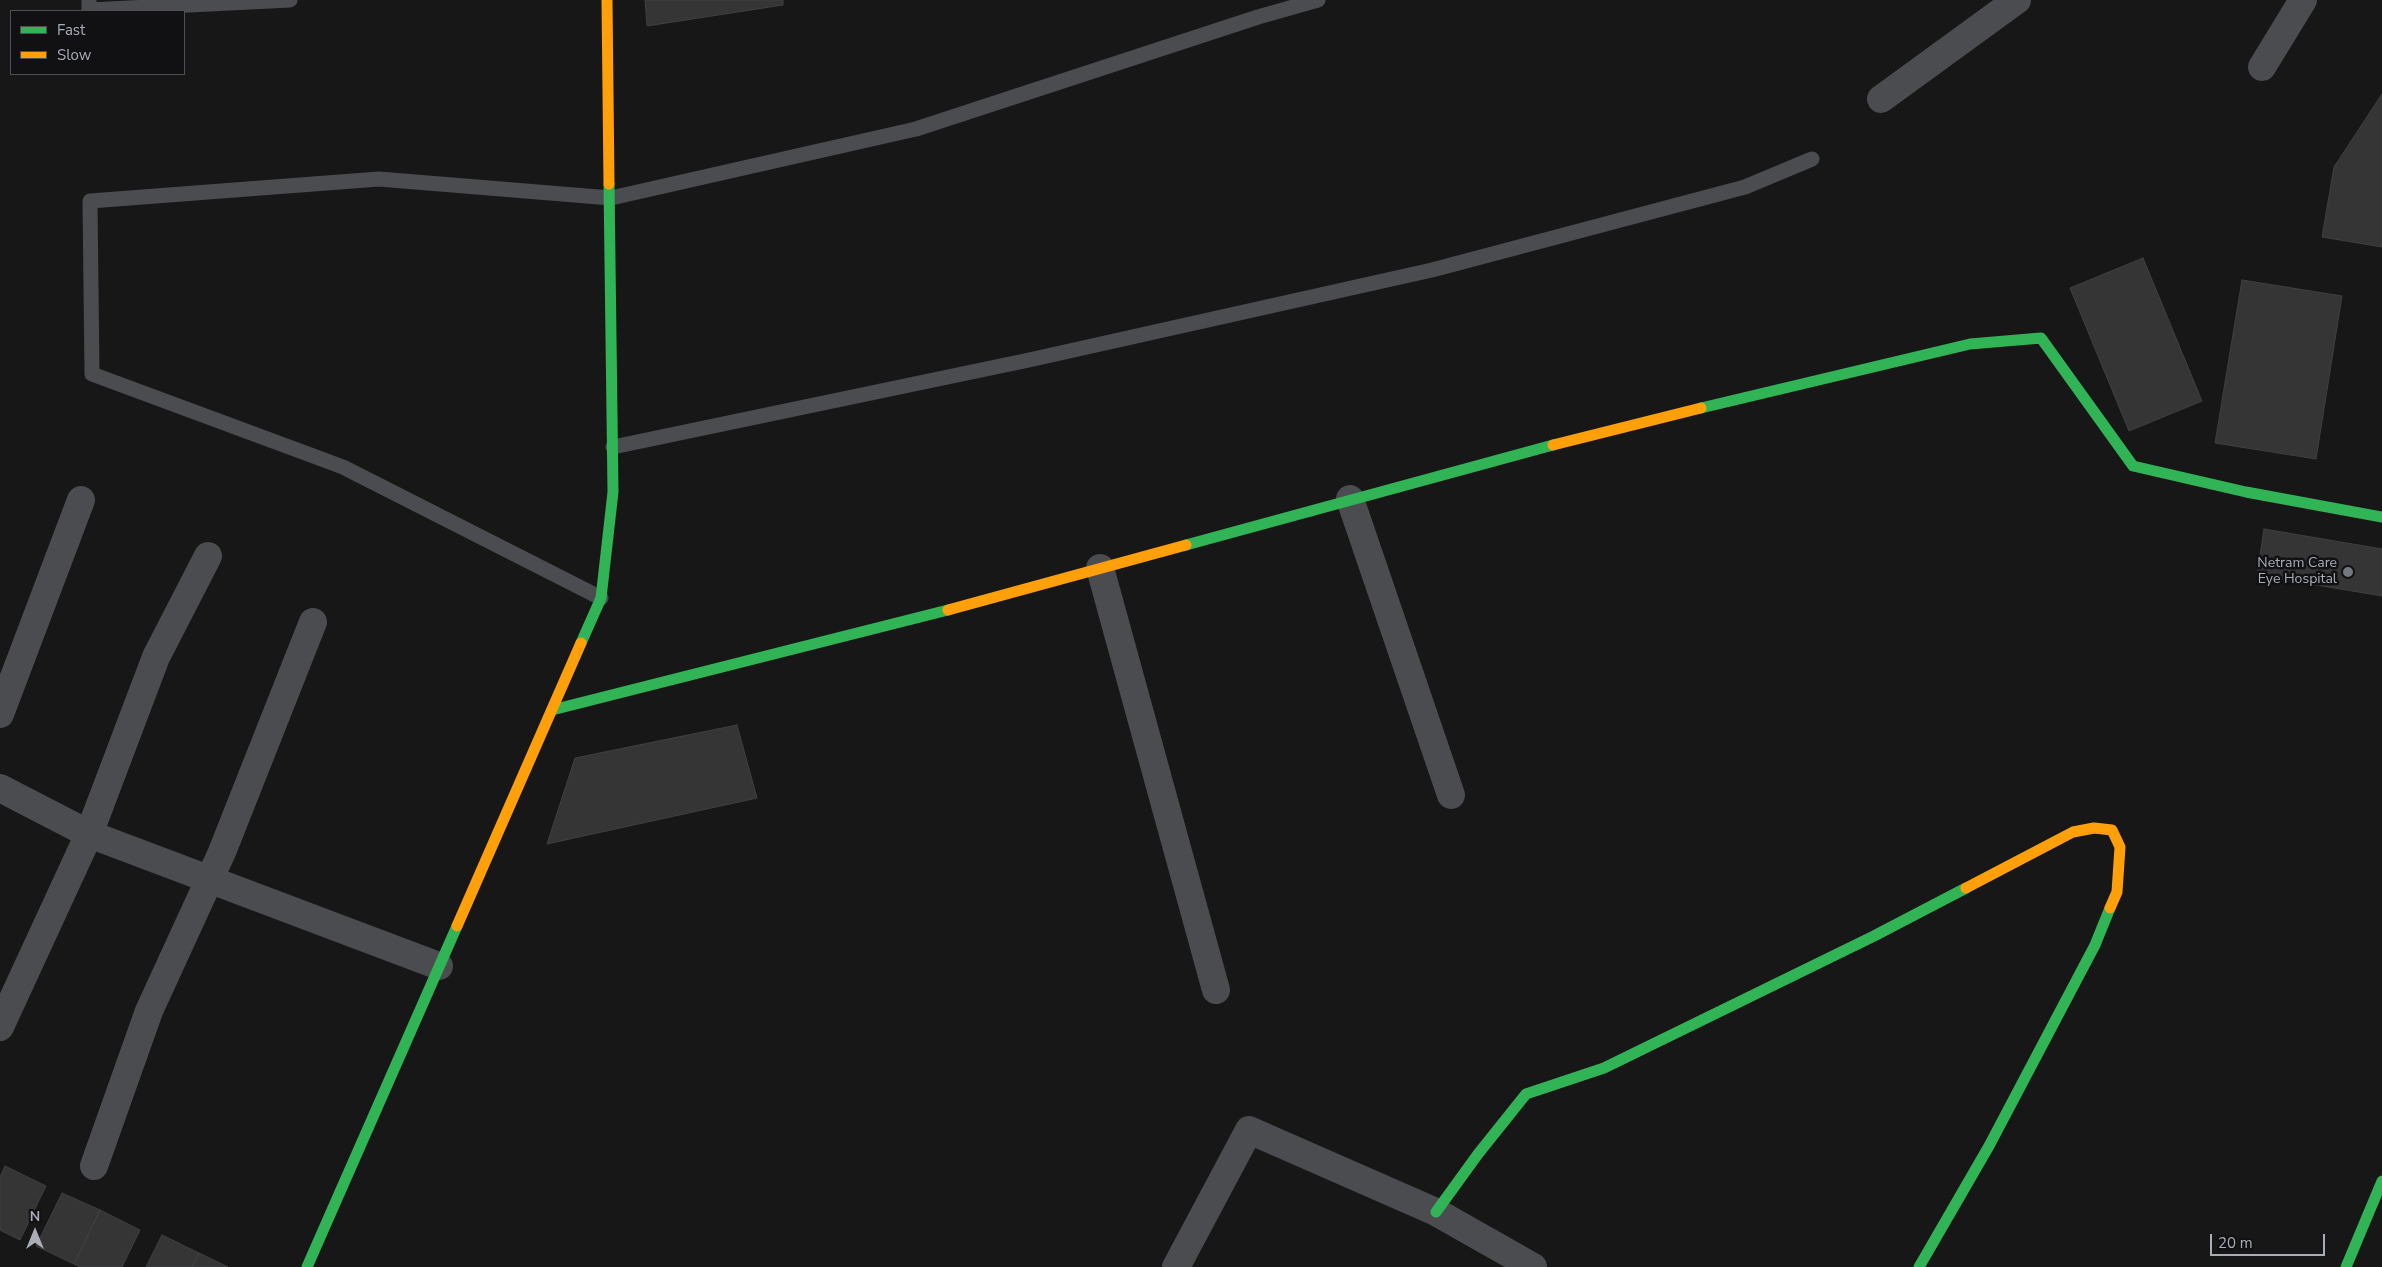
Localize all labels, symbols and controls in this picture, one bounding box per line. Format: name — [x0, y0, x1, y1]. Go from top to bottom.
legend — [10, 10, 185, 75]
text: Fast — [57, 20, 85, 40]
text: Slow — [57, 45, 91, 65]
place label: Netram Care Eye Hospital — [2257, 556, 2337, 588]
marker: Netram Care Eye Hospital — [2341, 565, 2355, 579]
north arrow — [10, 1207, 60, 1257]
text: N — [30, 1207, 40, 1226]
scale bar — [2212, 1224, 2327, 1256]
text: 20 m — [2218, 1233, 2253, 1253]

